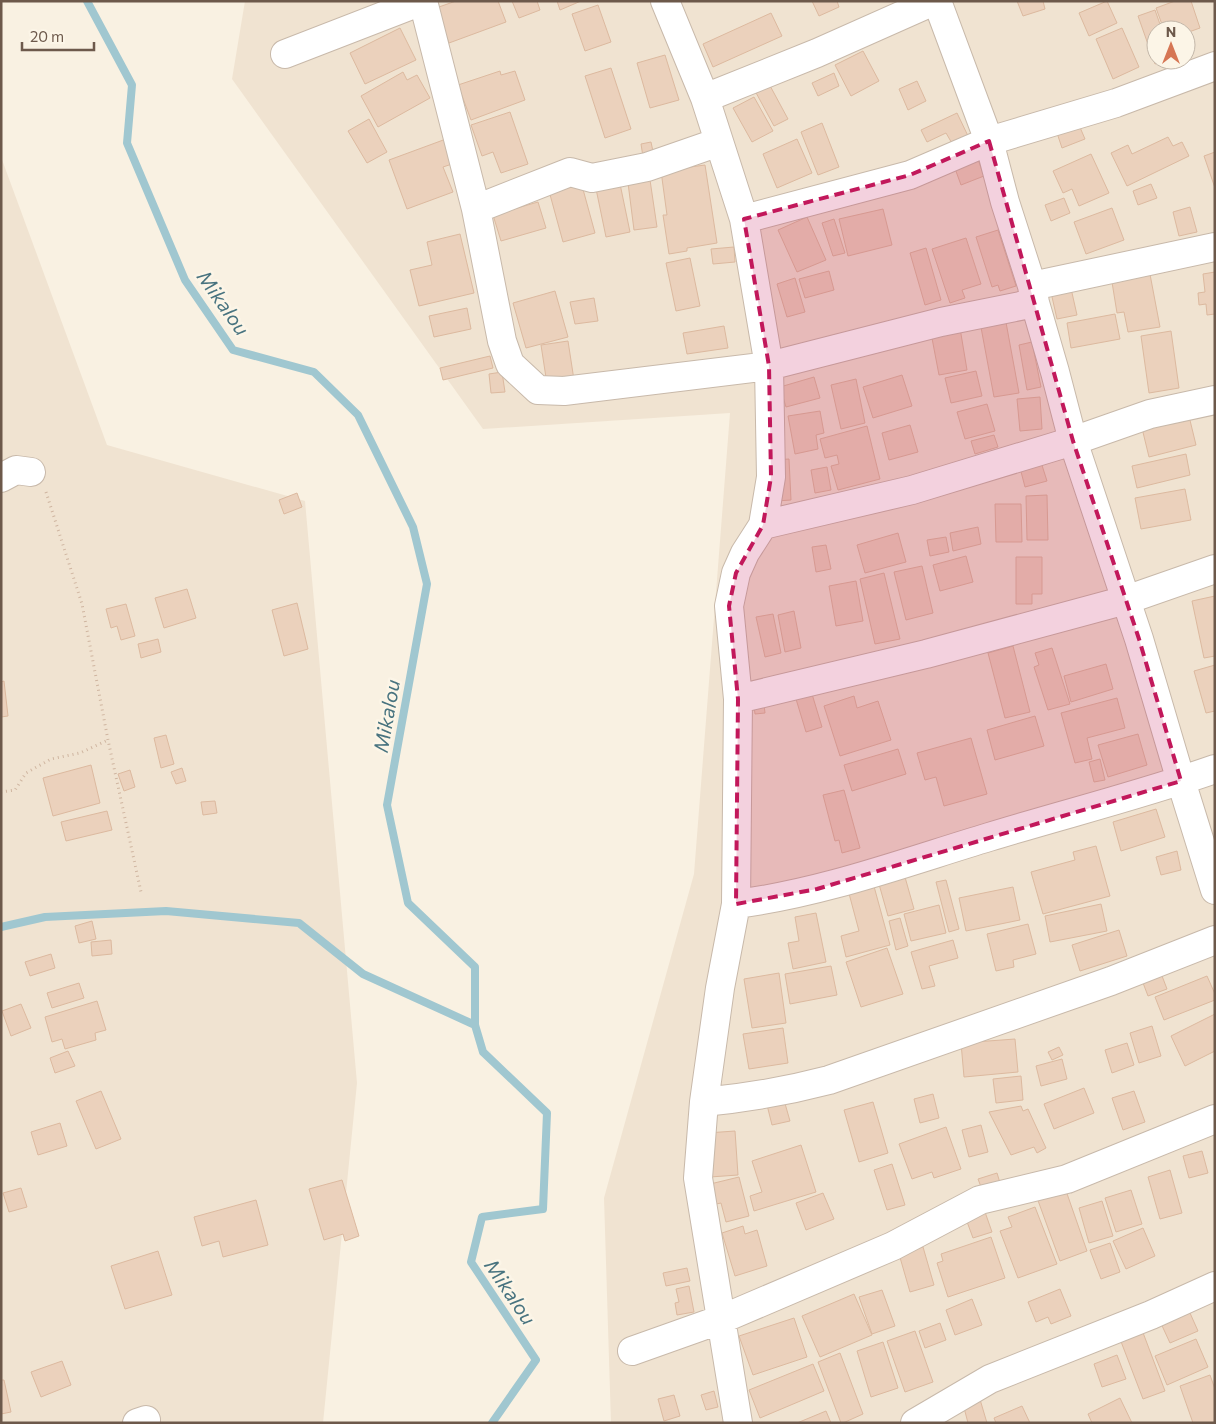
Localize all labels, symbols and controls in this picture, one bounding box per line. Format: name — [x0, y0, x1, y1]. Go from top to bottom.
scale bar — [22, 20, 95, 52]
north arrow — [1146, 20, 1196, 70]
text: N — [1166, 23, 1176, 40]
text: 20 m — [30, 27, 64, 45]
water label: Mikalou — [193, 265, 255, 340]
water label: Mikalou — [368, 677, 404, 754]
water label: Mikalou — [480, 1254, 541, 1329]

